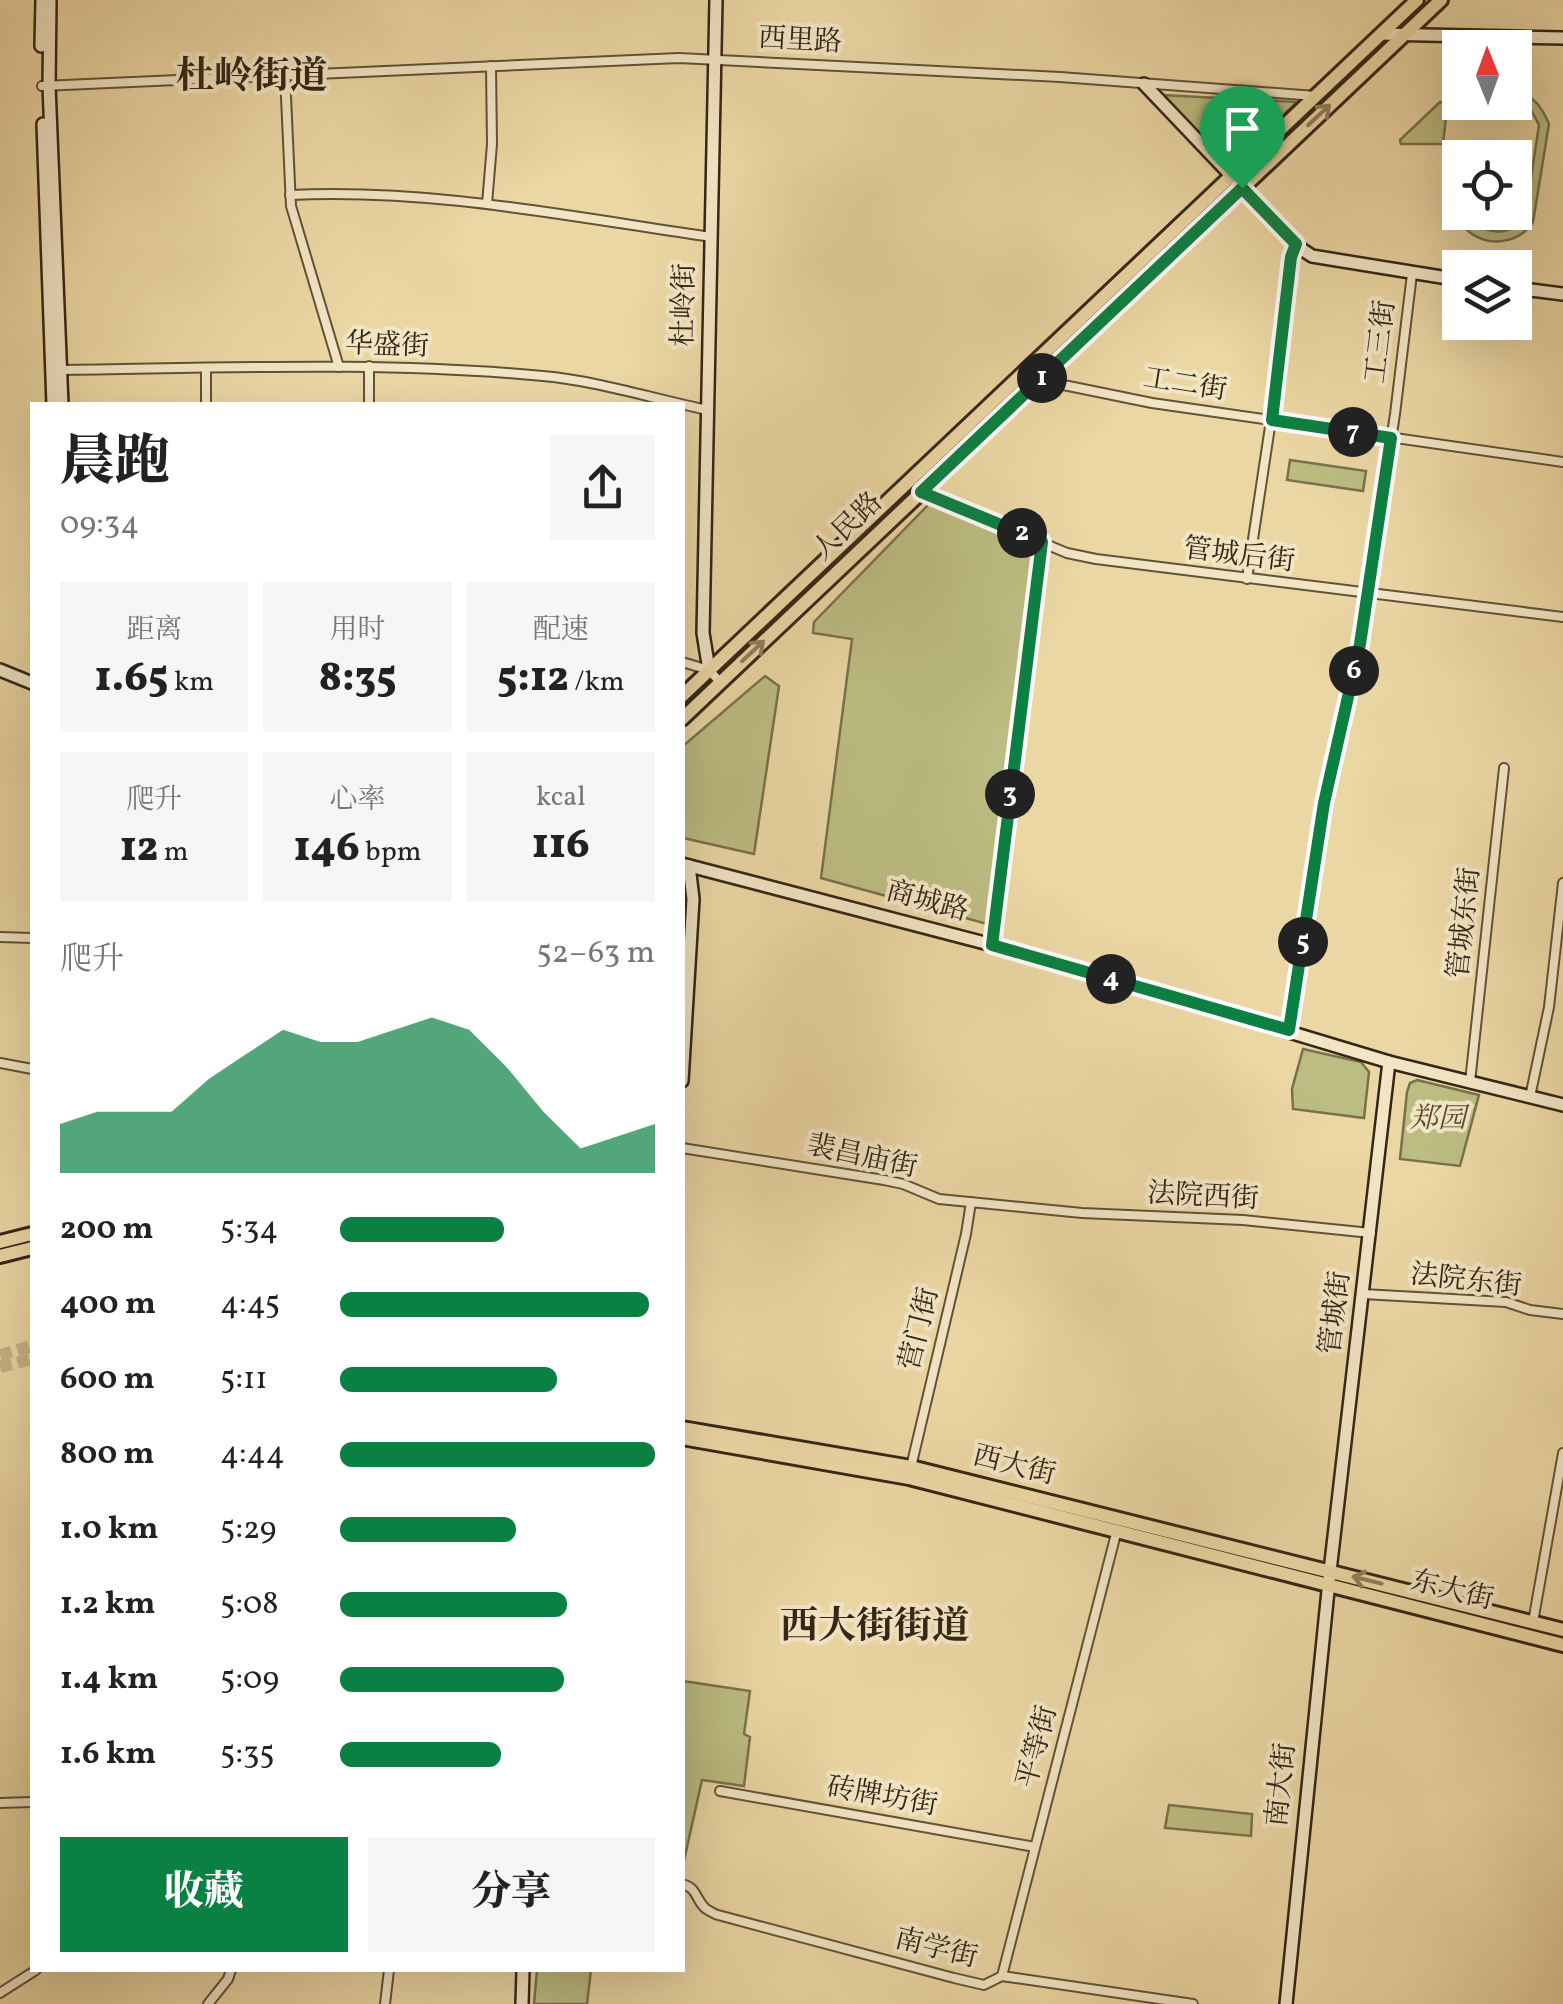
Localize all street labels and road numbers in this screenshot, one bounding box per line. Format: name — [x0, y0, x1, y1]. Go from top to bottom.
street label: 西里路 — [757, 19, 843, 63]
street label: 杜岭街 — [665, 263, 705, 347]
street label: 工三街 — [1357, 298, 1405, 386]
street label: 华盛街 — [344, 325, 430, 367]
street label: 工二街 — [1140, 359, 1230, 411]
street label: 人民路 — [804, 484, 892, 570]
street label: 管城后街 — [1181, 530, 1297, 582]
street label: 管城东街 — [1440, 865, 1490, 981]
street label: 商城路 — [881, 872, 973, 932]
street label: 裴昌庙街 — [803, 1126, 921, 1188]
street label: 法院西街 — [1146, 1175, 1260, 1219]
street label: 法院东街 — [1408, 1256, 1524, 1306]
street label: 管城街 — [1312, 1269, 1360, 1357]
street label: 营门街 — [891, 1284, 949, 1374]
street label: 西大街 — [969, 1437, 1059, 1495]
street label: 东大街 — [1407, 1562, 1497, 1620]
street label: 平等街 — [1008, 1701, 1068, 1793]
street label: 南大街 — [1258, 1741, 1306, 1829]
street label: 砖牌坊街 — [823, 1768, 941, 1826]
street label: 南学街 — [891, 1920, 981, 1978]

